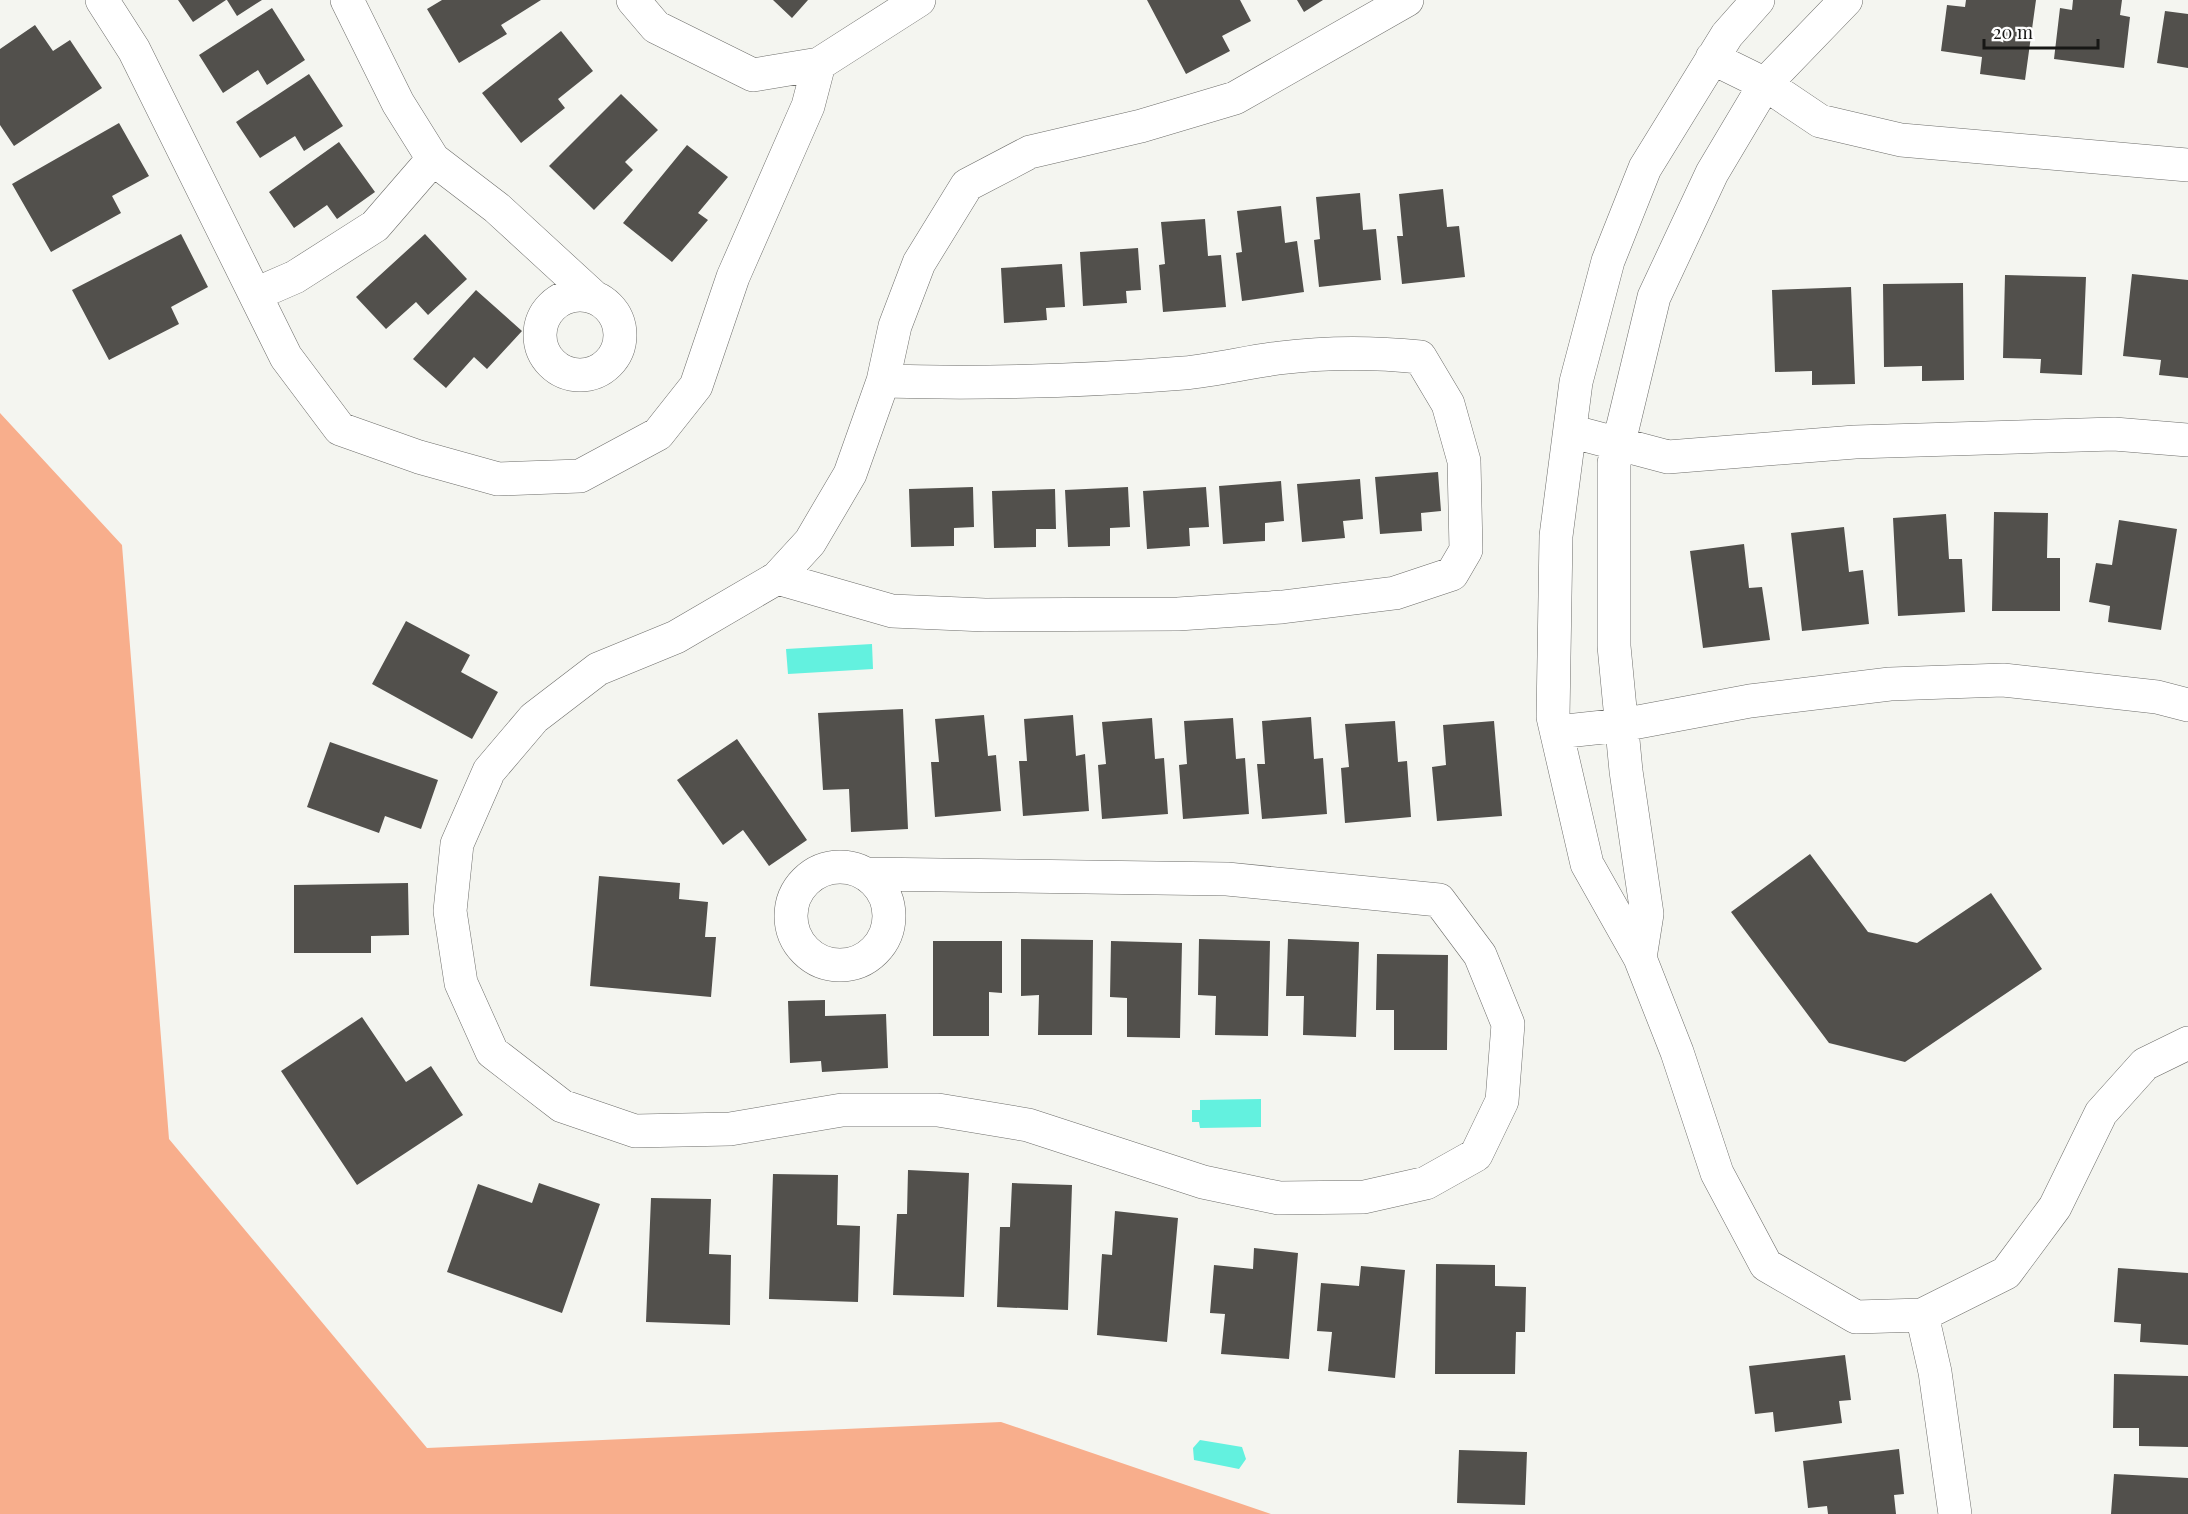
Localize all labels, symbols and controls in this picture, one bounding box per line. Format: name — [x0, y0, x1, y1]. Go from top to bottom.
scale bar — [1984, 12, 2098, 50]
text: 20 m — [1993, 20, 2033, 44]

